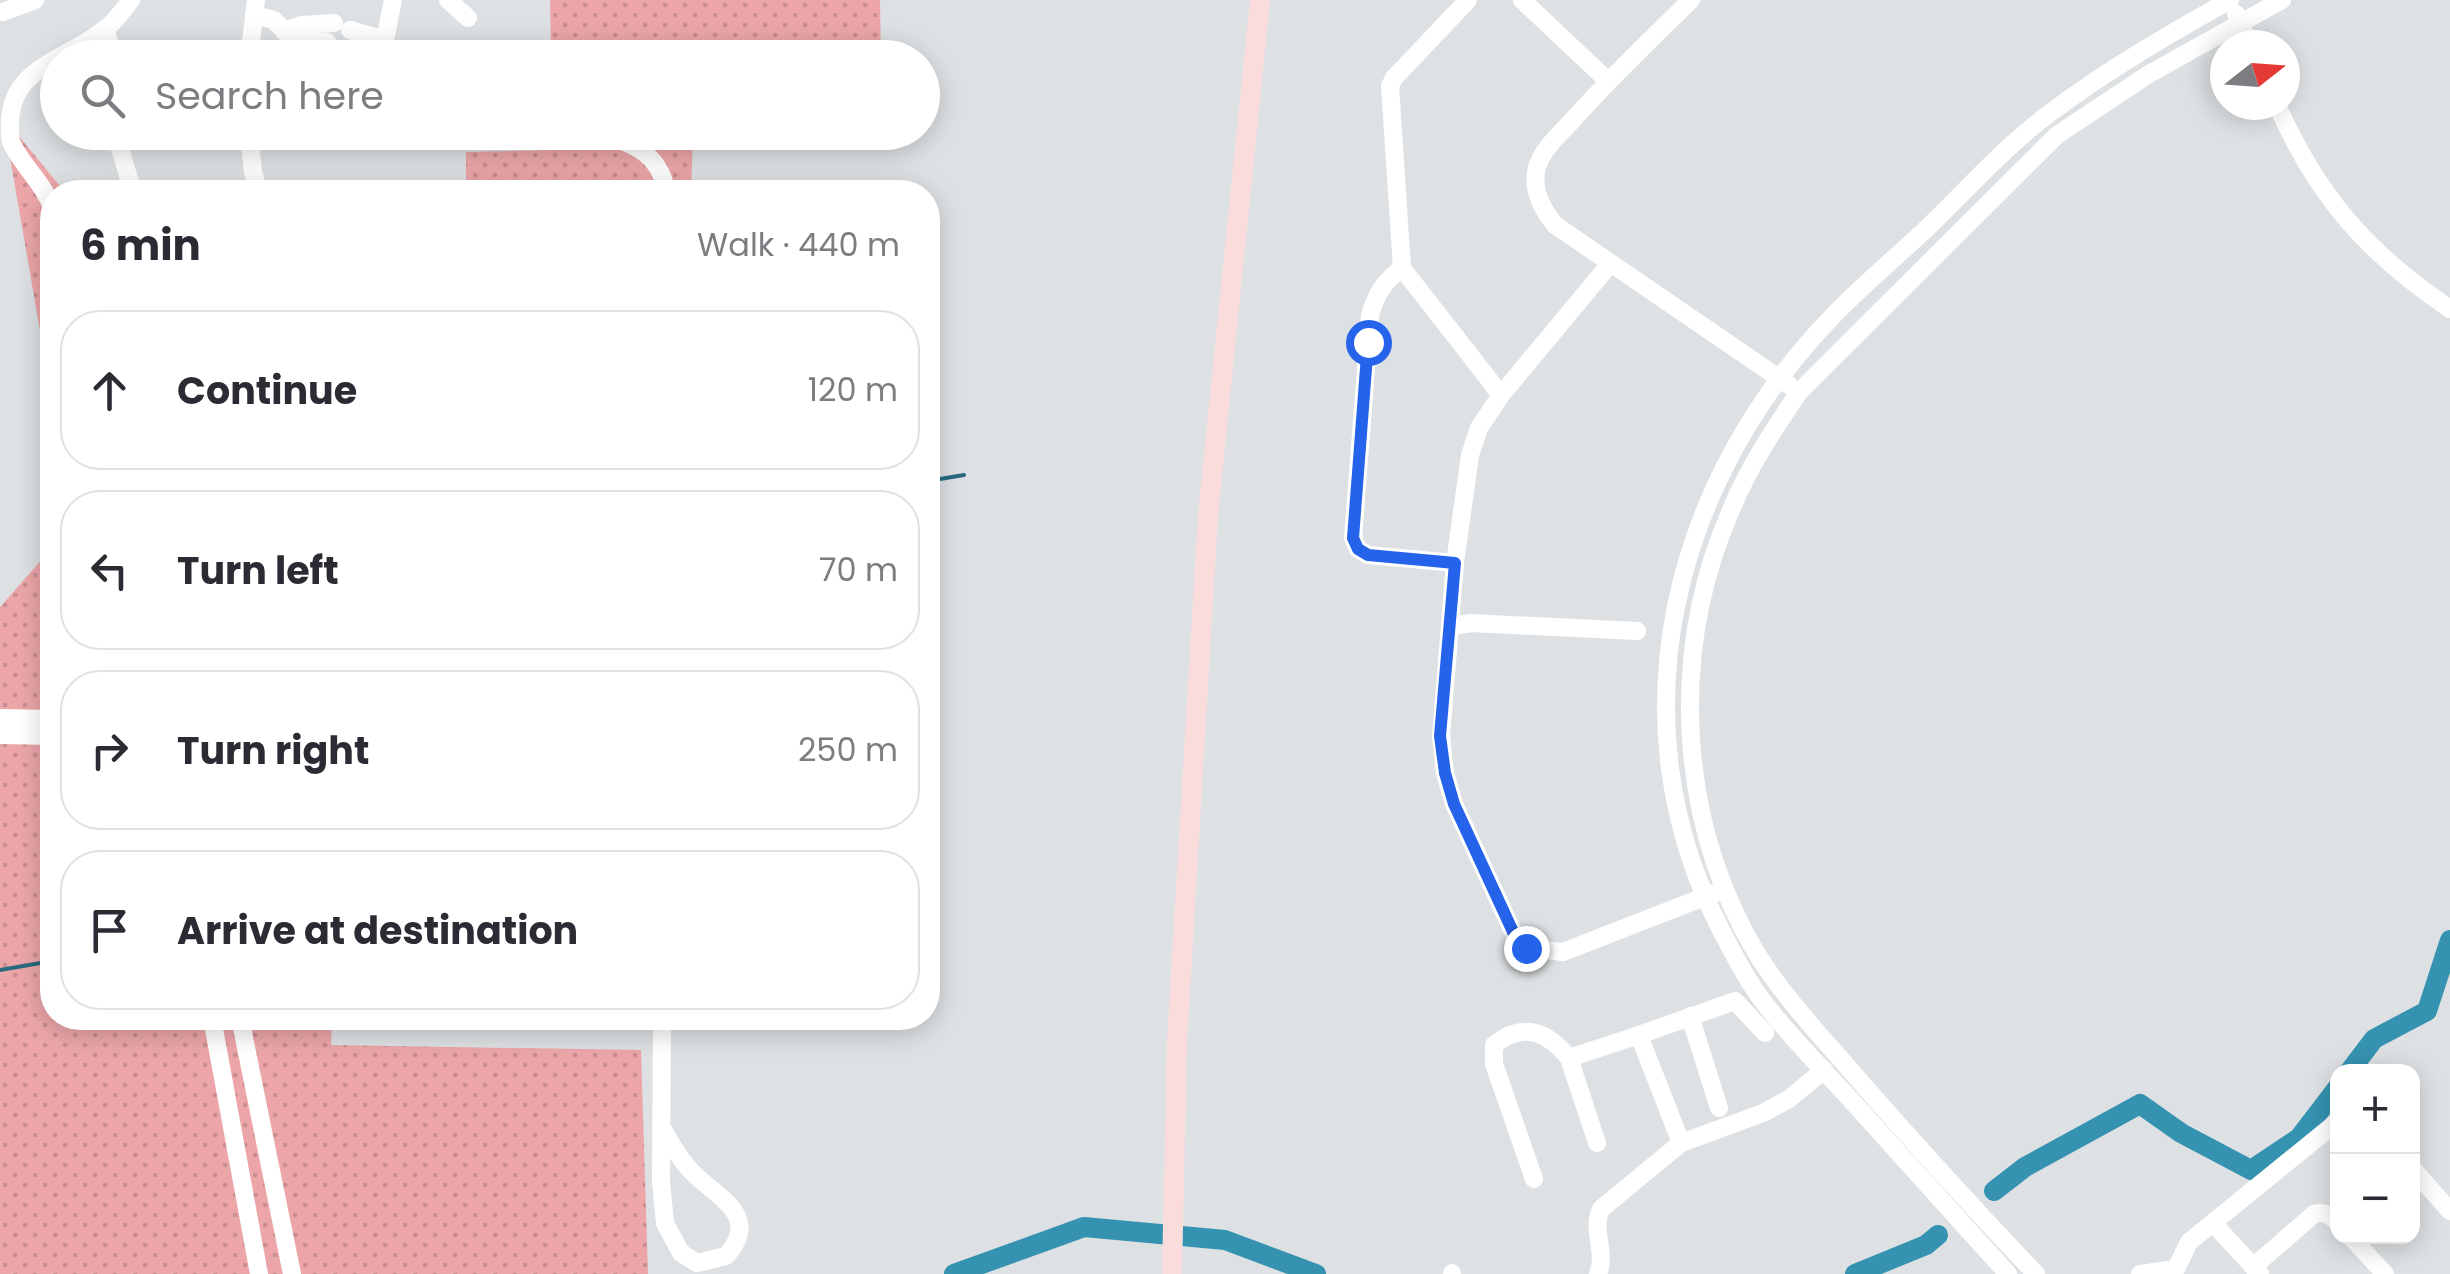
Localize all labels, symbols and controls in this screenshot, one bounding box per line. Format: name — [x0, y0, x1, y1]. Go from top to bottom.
north arrow — [2210, 30, 2300, 120]
search box — [40, 40, 940, 150]
icon: search — [75, 68, 130, 123]
text: Search here — [155, 69, 384, 122]
text: 6 min — [80, 216, 201, 275]
text: Walk · 440 m — [697, 222, 900, 267]
route start — [1346, 320, 1392, 366]
icon: ahead — [82, 363, 137, 418]
text: Continue — [177, 364, 357, 417]
text: 120 m — [808, 367, 898, 412]
icon: left — [82, 543, 137, 598]
text: Turn left — [177, 544, 339, 597]
text: 70 m — [819, 547, 898, 592]
icon: right — [82, 723, 137, 778]
text: Turn right — [177, 724, 369, 777]
text: 250 m — [798, 727, 898, 772]
icon: arrive — [82, 903, 137, 958]
text: Arrive at destination — [177, 904, 578, 957]
route end — [1504, 926, 1550, 972]
map controls — [2330, 1064, 2420, 1244]
button: + — [2330, 1064, 2420, 1154]
button: − — [2330, 1154, 2420, 1244]

